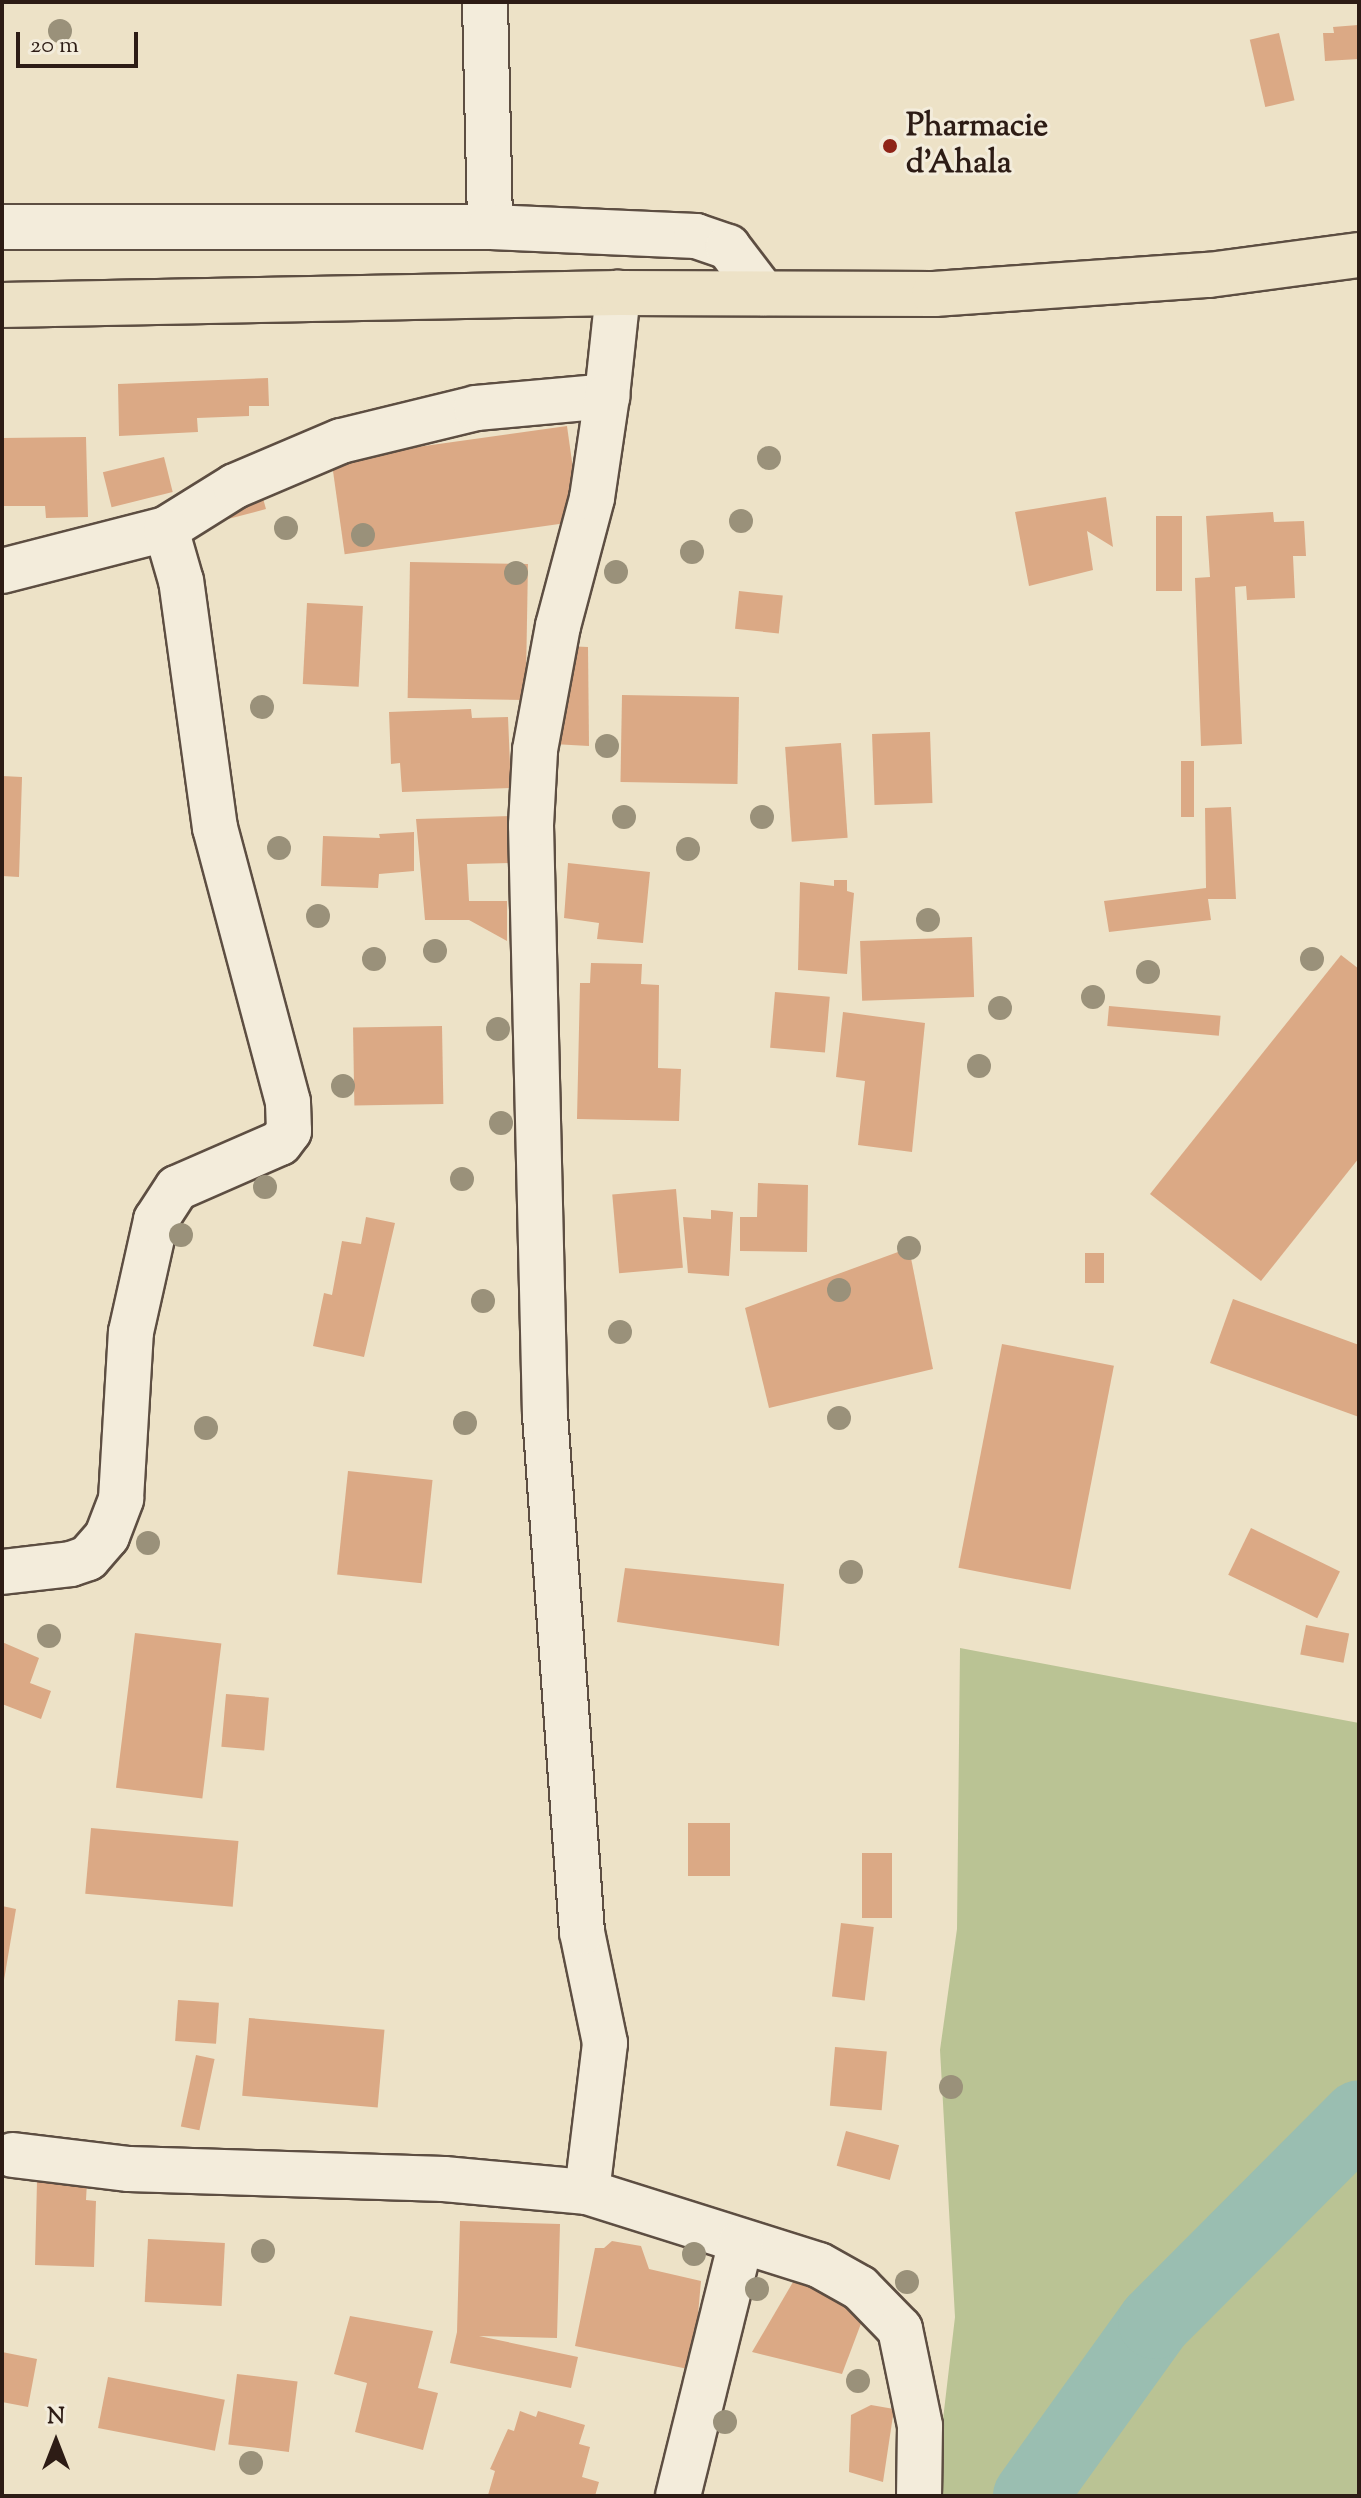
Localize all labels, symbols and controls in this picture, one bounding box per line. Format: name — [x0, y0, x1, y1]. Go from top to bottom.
scale bar — [20, 16, 142, 66]
text: 20 m — [30, 29, 79, 63]
place label: Pharmacie d'Ahala — [906, 109, 1048, 184]
marker: Pharmacie d'Ahala — [881, 137, 899, 155]
north arrow — [16, 2402, 96, 2482]
text: N — [47, 2402, 65, 2434]

